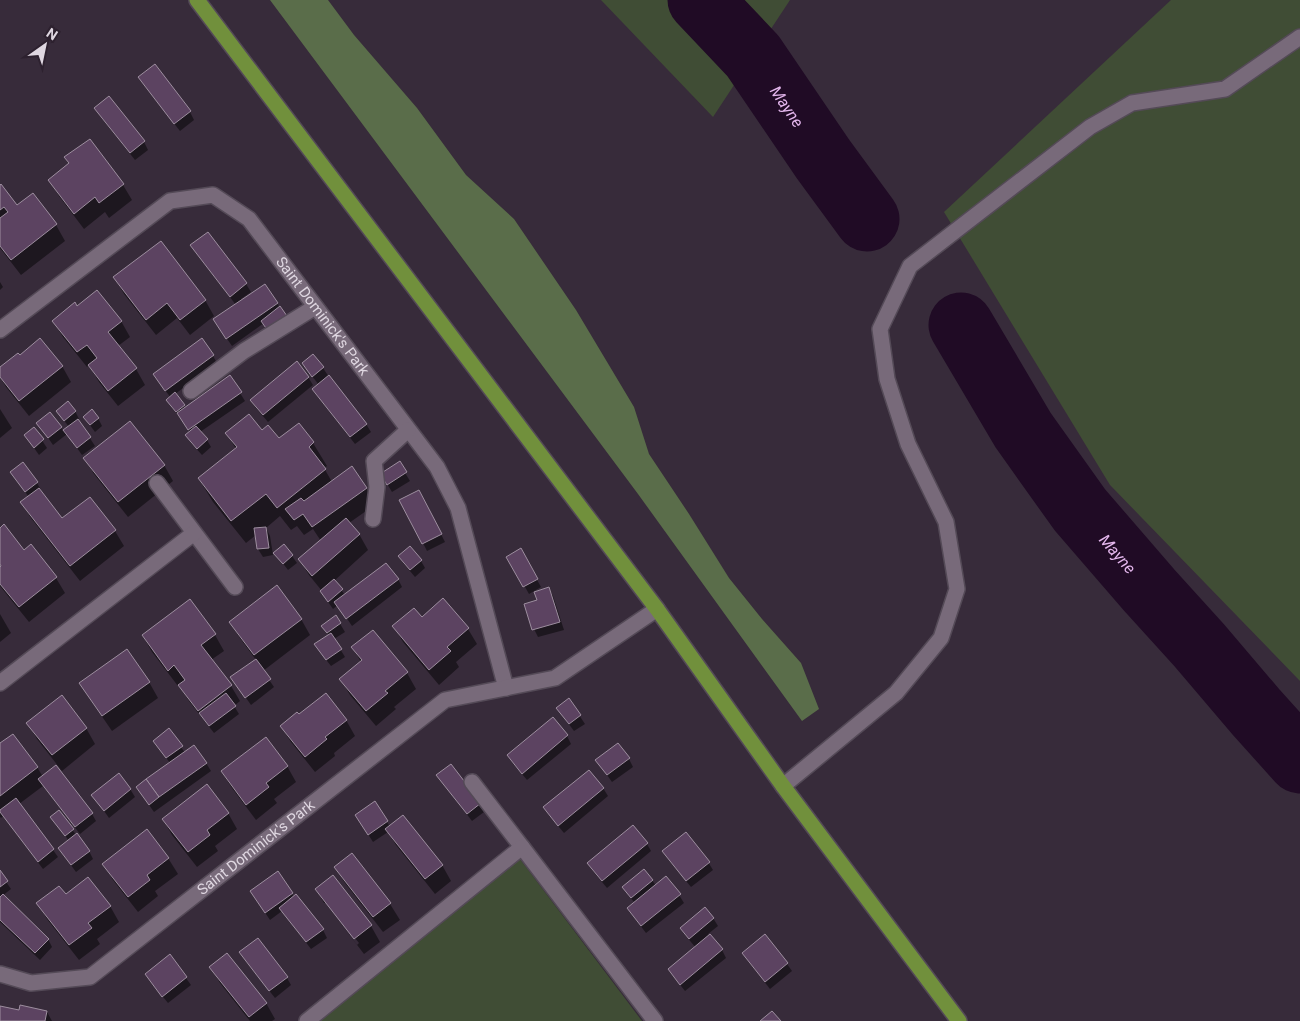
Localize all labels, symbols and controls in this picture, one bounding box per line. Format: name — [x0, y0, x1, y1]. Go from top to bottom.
north arrow — [20, 20, 70, 70]
text: N — [44, 25, 61, 44]
water label: Mayne — [766, 82, 808, 131]
street label: Saint Dominick's Park — [272, 253, 374, 379]
water label: Mayne — [1095, 530, 1140, 578]
street label: Saint Dominick's Park — [194, 796, 319, 899]

